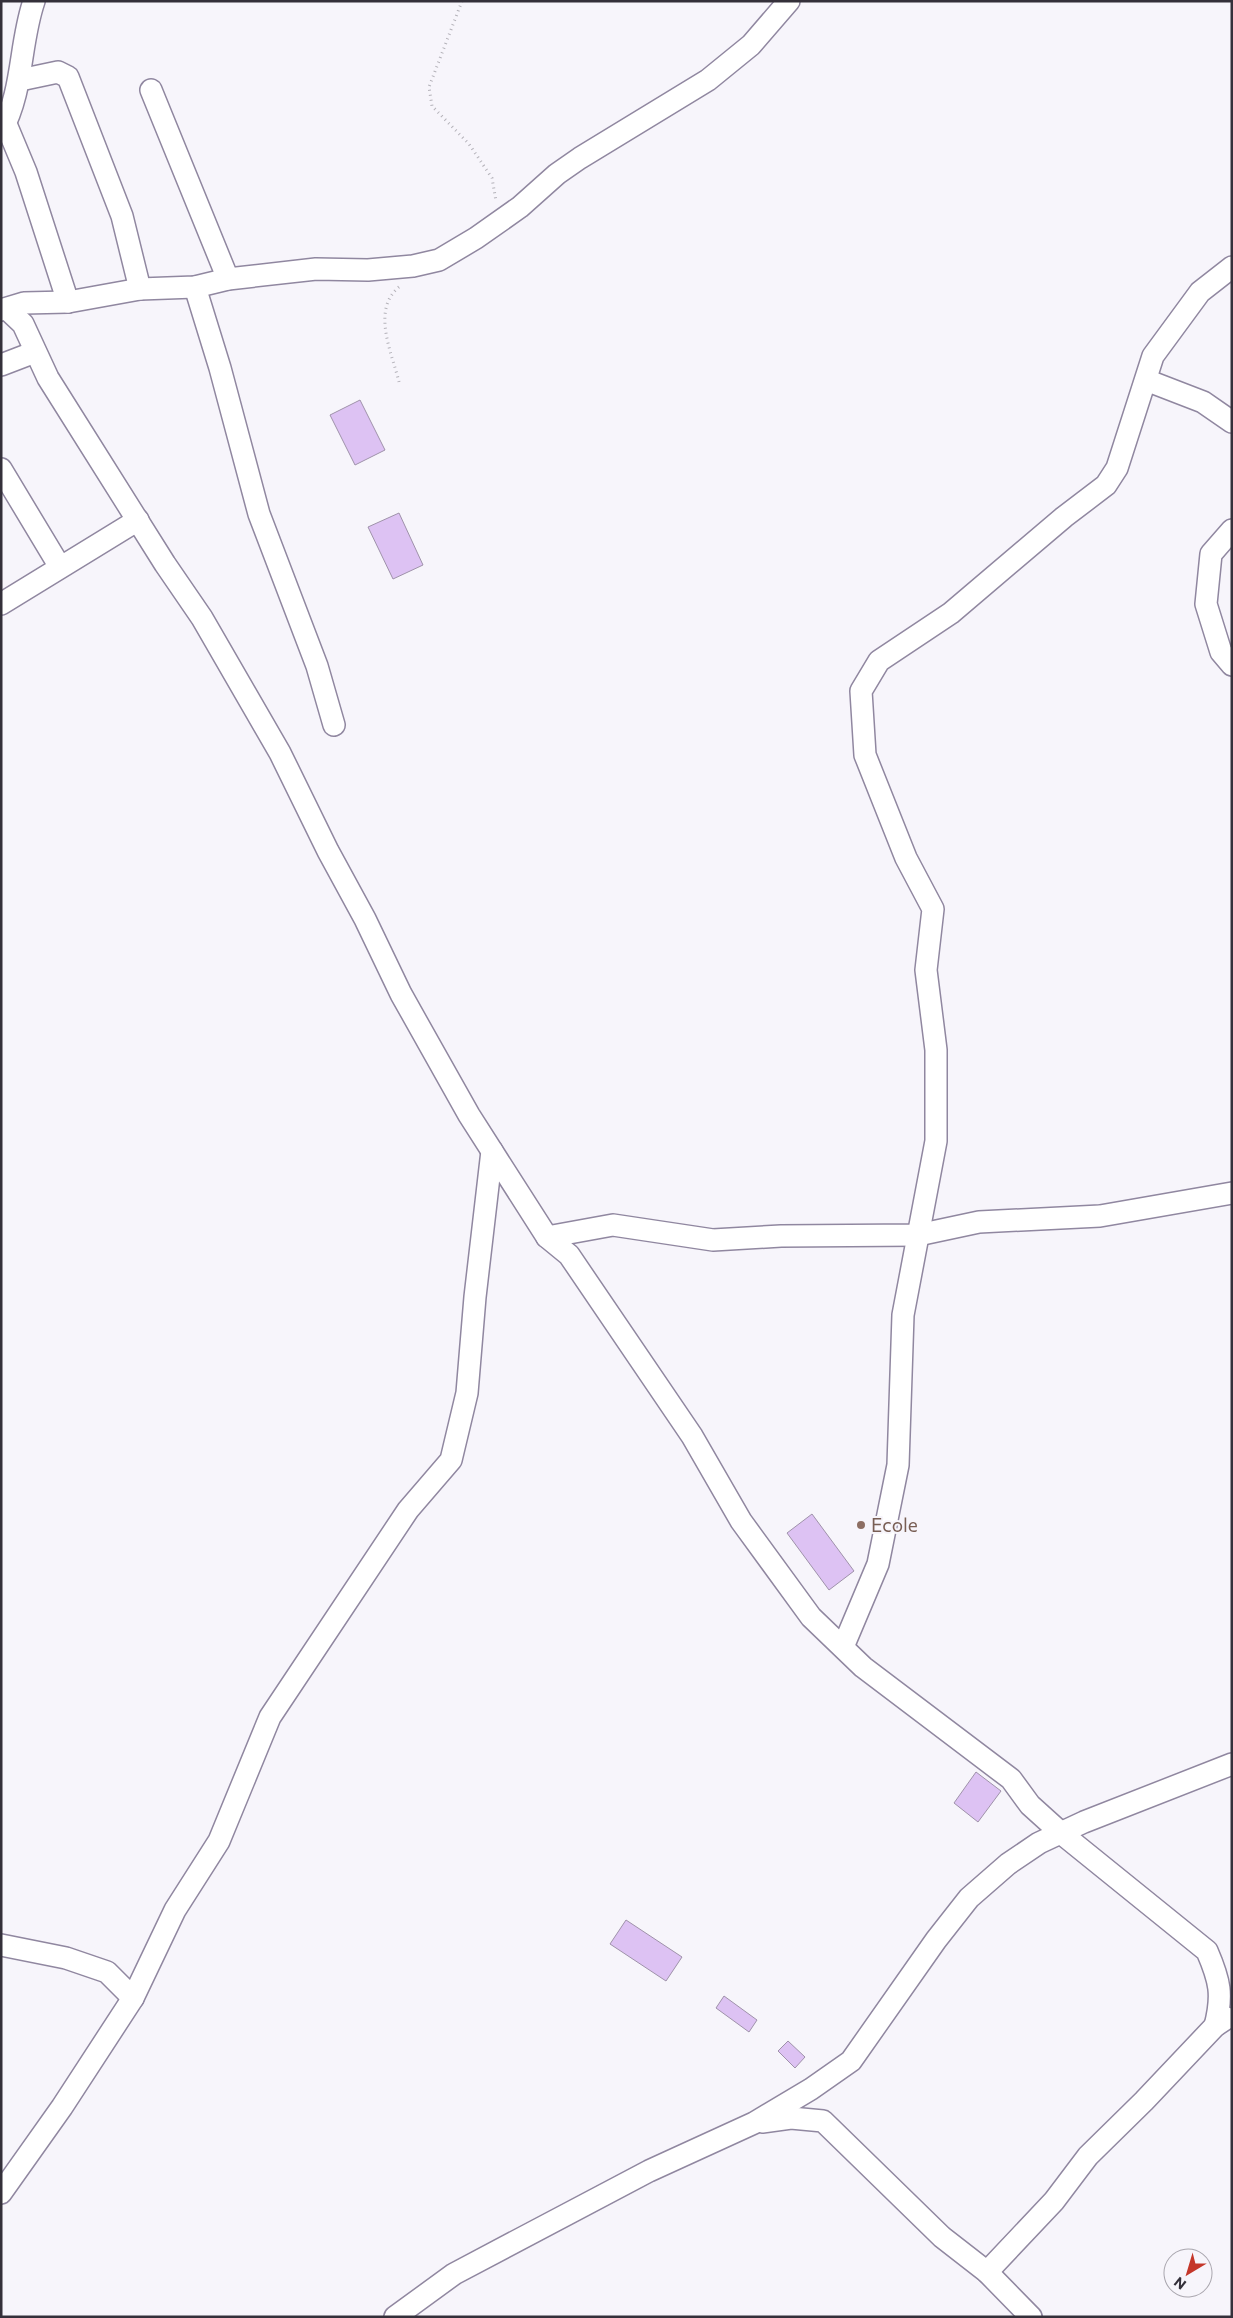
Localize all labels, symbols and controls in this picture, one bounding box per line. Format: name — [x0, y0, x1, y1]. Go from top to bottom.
place label: Ecole — [871, 1513, 918, 1536]
marker: Ecole — [855, 1519, 867, 1531]
north arrow — [1163, 2248, 1213, 2298]
text: N — [1170, 2274, 1189, 2294]

